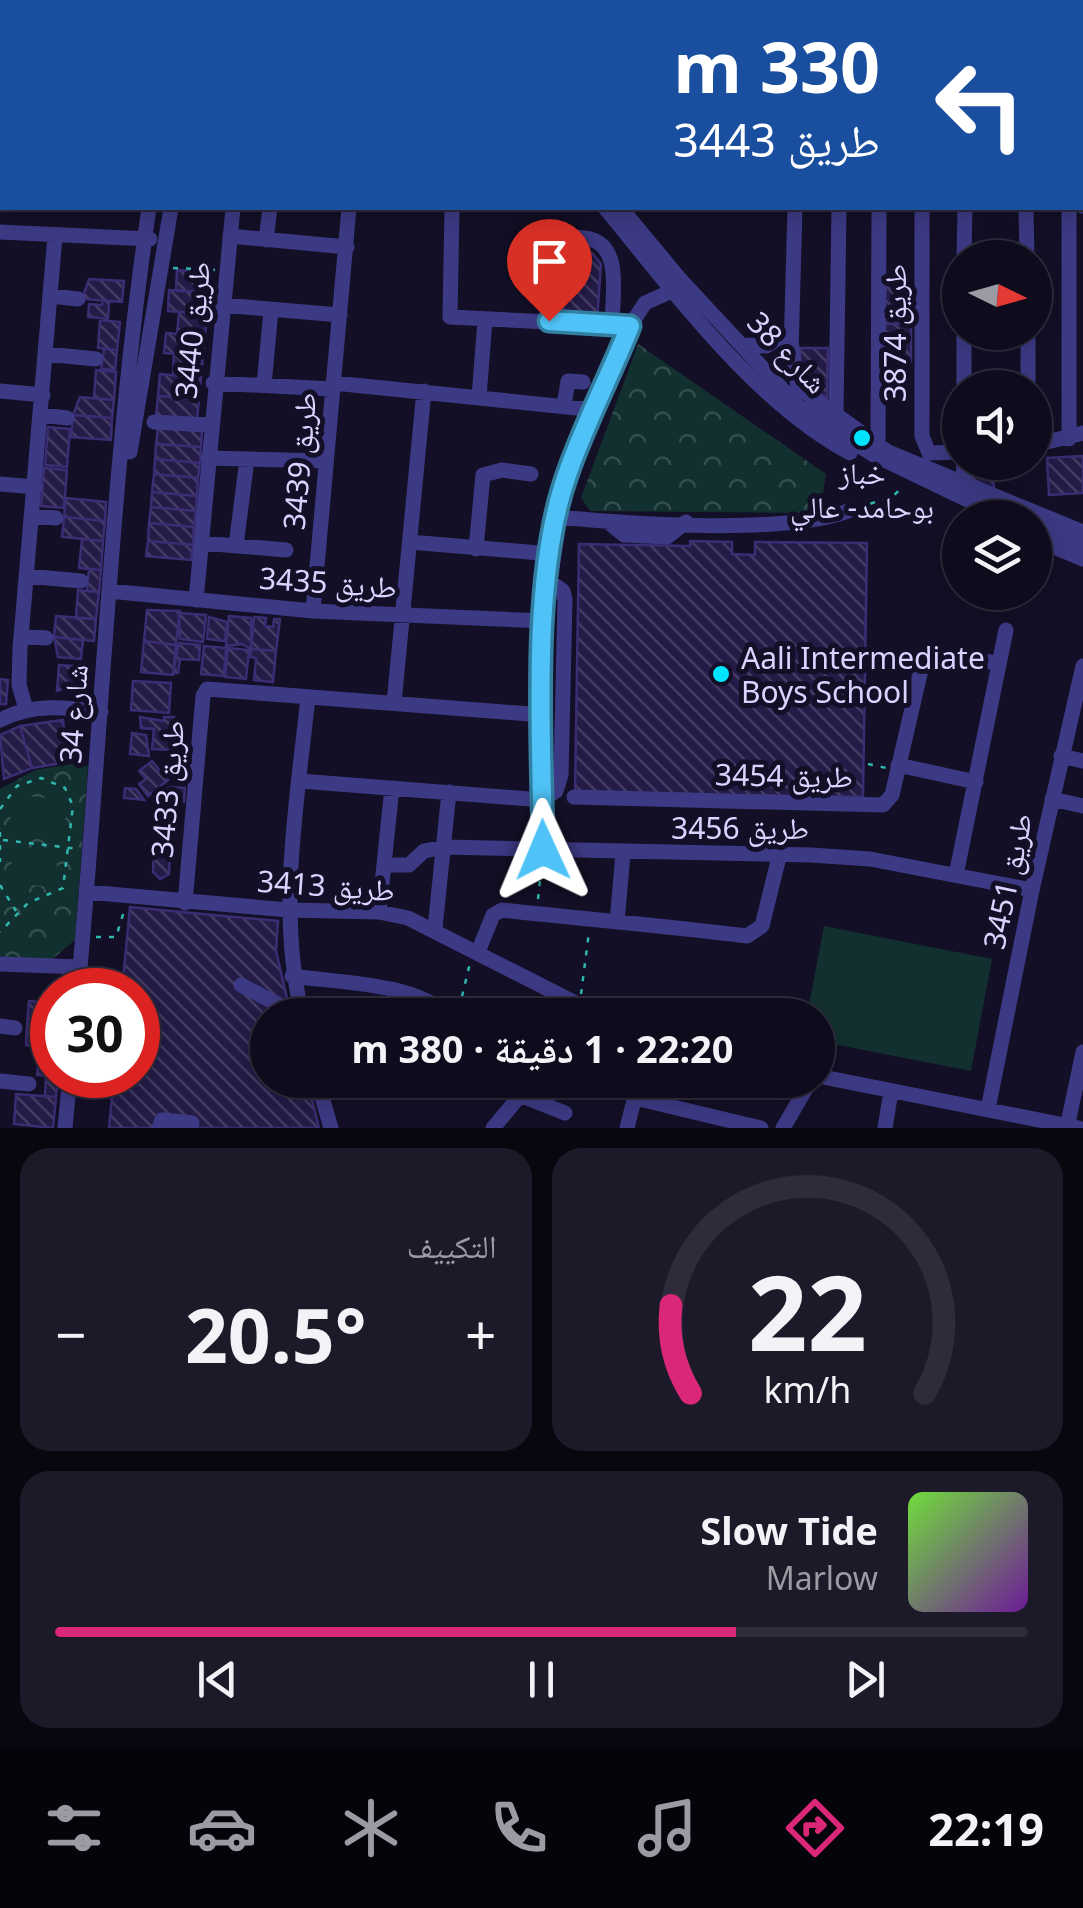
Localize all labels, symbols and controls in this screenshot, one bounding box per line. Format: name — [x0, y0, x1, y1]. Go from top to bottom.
text: 330 m — [673, 18, 880, 114]
icon: left — [915, 40, 1045, 170]
text: طريق 3443 — [673, 109, 880, 170]
pin — [507, 219, 592, 322]
icon: arrive — [522, 234, 577, 289]
north arrow — [942, 240, 1052, 350]
map controls — [942, 240, 1052, 610]
street label: طريق 3440 — [164, 259, 220, 401]
street label: طريق 3874 — [874, 264, 915, 402]
street label: شارع 38 — [739, 302, 837, 402]
button: sound — [942, 370, 1052, 480]
street label: طريق 3439 — [273, 391, 325, 531]
marker: خباز بوحامد- عالي — [851, 427, 873, 449]
place label: خباز بوحامد- عالي — [790, 452, 934, 531]
button: layers — [942, 500, 1052, 610]
street label: طريق 3435 — [258, 557, 398, 607]
place label: Aali Intermediate Boys School — [741, 637, 985, 712]
street label: شارع 34 — [49, 663, 97, 765]
marker: Aali Intermediate Boys School — [710, 663, 732, 685]
street label: طريق 3433 — [141, 719, 193, 859]
street label: طريق 3454 — [715, 753, 853, 797]
position arrow — [491, 798, 595, 902]
street label: طريق 3456 — [671, 807, 809, 848]
street label: طريق 3451 — [973, 809, 1041, 953]
street label: طريق 3413 — [256, 860, 396, 910]
speed limit sign: 30 — [30, 968, 160, 1098]
text: 22:20 · 1 دقيقة · 380 m — [351, 1022, 734, 1074]
text: التكييف — [407, 1224, 497, 1267]
text: 22 — [748, 1240, 867, 1381]
text: 20.5° — [185, 1283, 367, 1385]
text: − — [55, 1296, 86, 1371]
text: + — [465, 1296, 496, 1371]
text: km/h — [763, 1365, 851, 1413]
text: Slow Tide — [700, 1504, 878, 1556]
text: Marlow — [766, 1556, 878, 1599]
icon: previous — [190, 1652, 245, 1707]
icon: pause — [514, 1652, 569, 1707]
icon: next — [838, 1652, 893, 1707]
icon: filters — [39, 1793, 109, 1863]
icon: car — [187, 1793, 257, 1863]
icon: climate — [336, 1793, 406, 1863]
icon: phone — [484, 1793, 554, 1863]
icon: music — [632, 1793, 702, 1863]
icon: directions — [780, 1793, 850, 1863]
text: 22:19 — [928, 1798, 1044, 1859]

